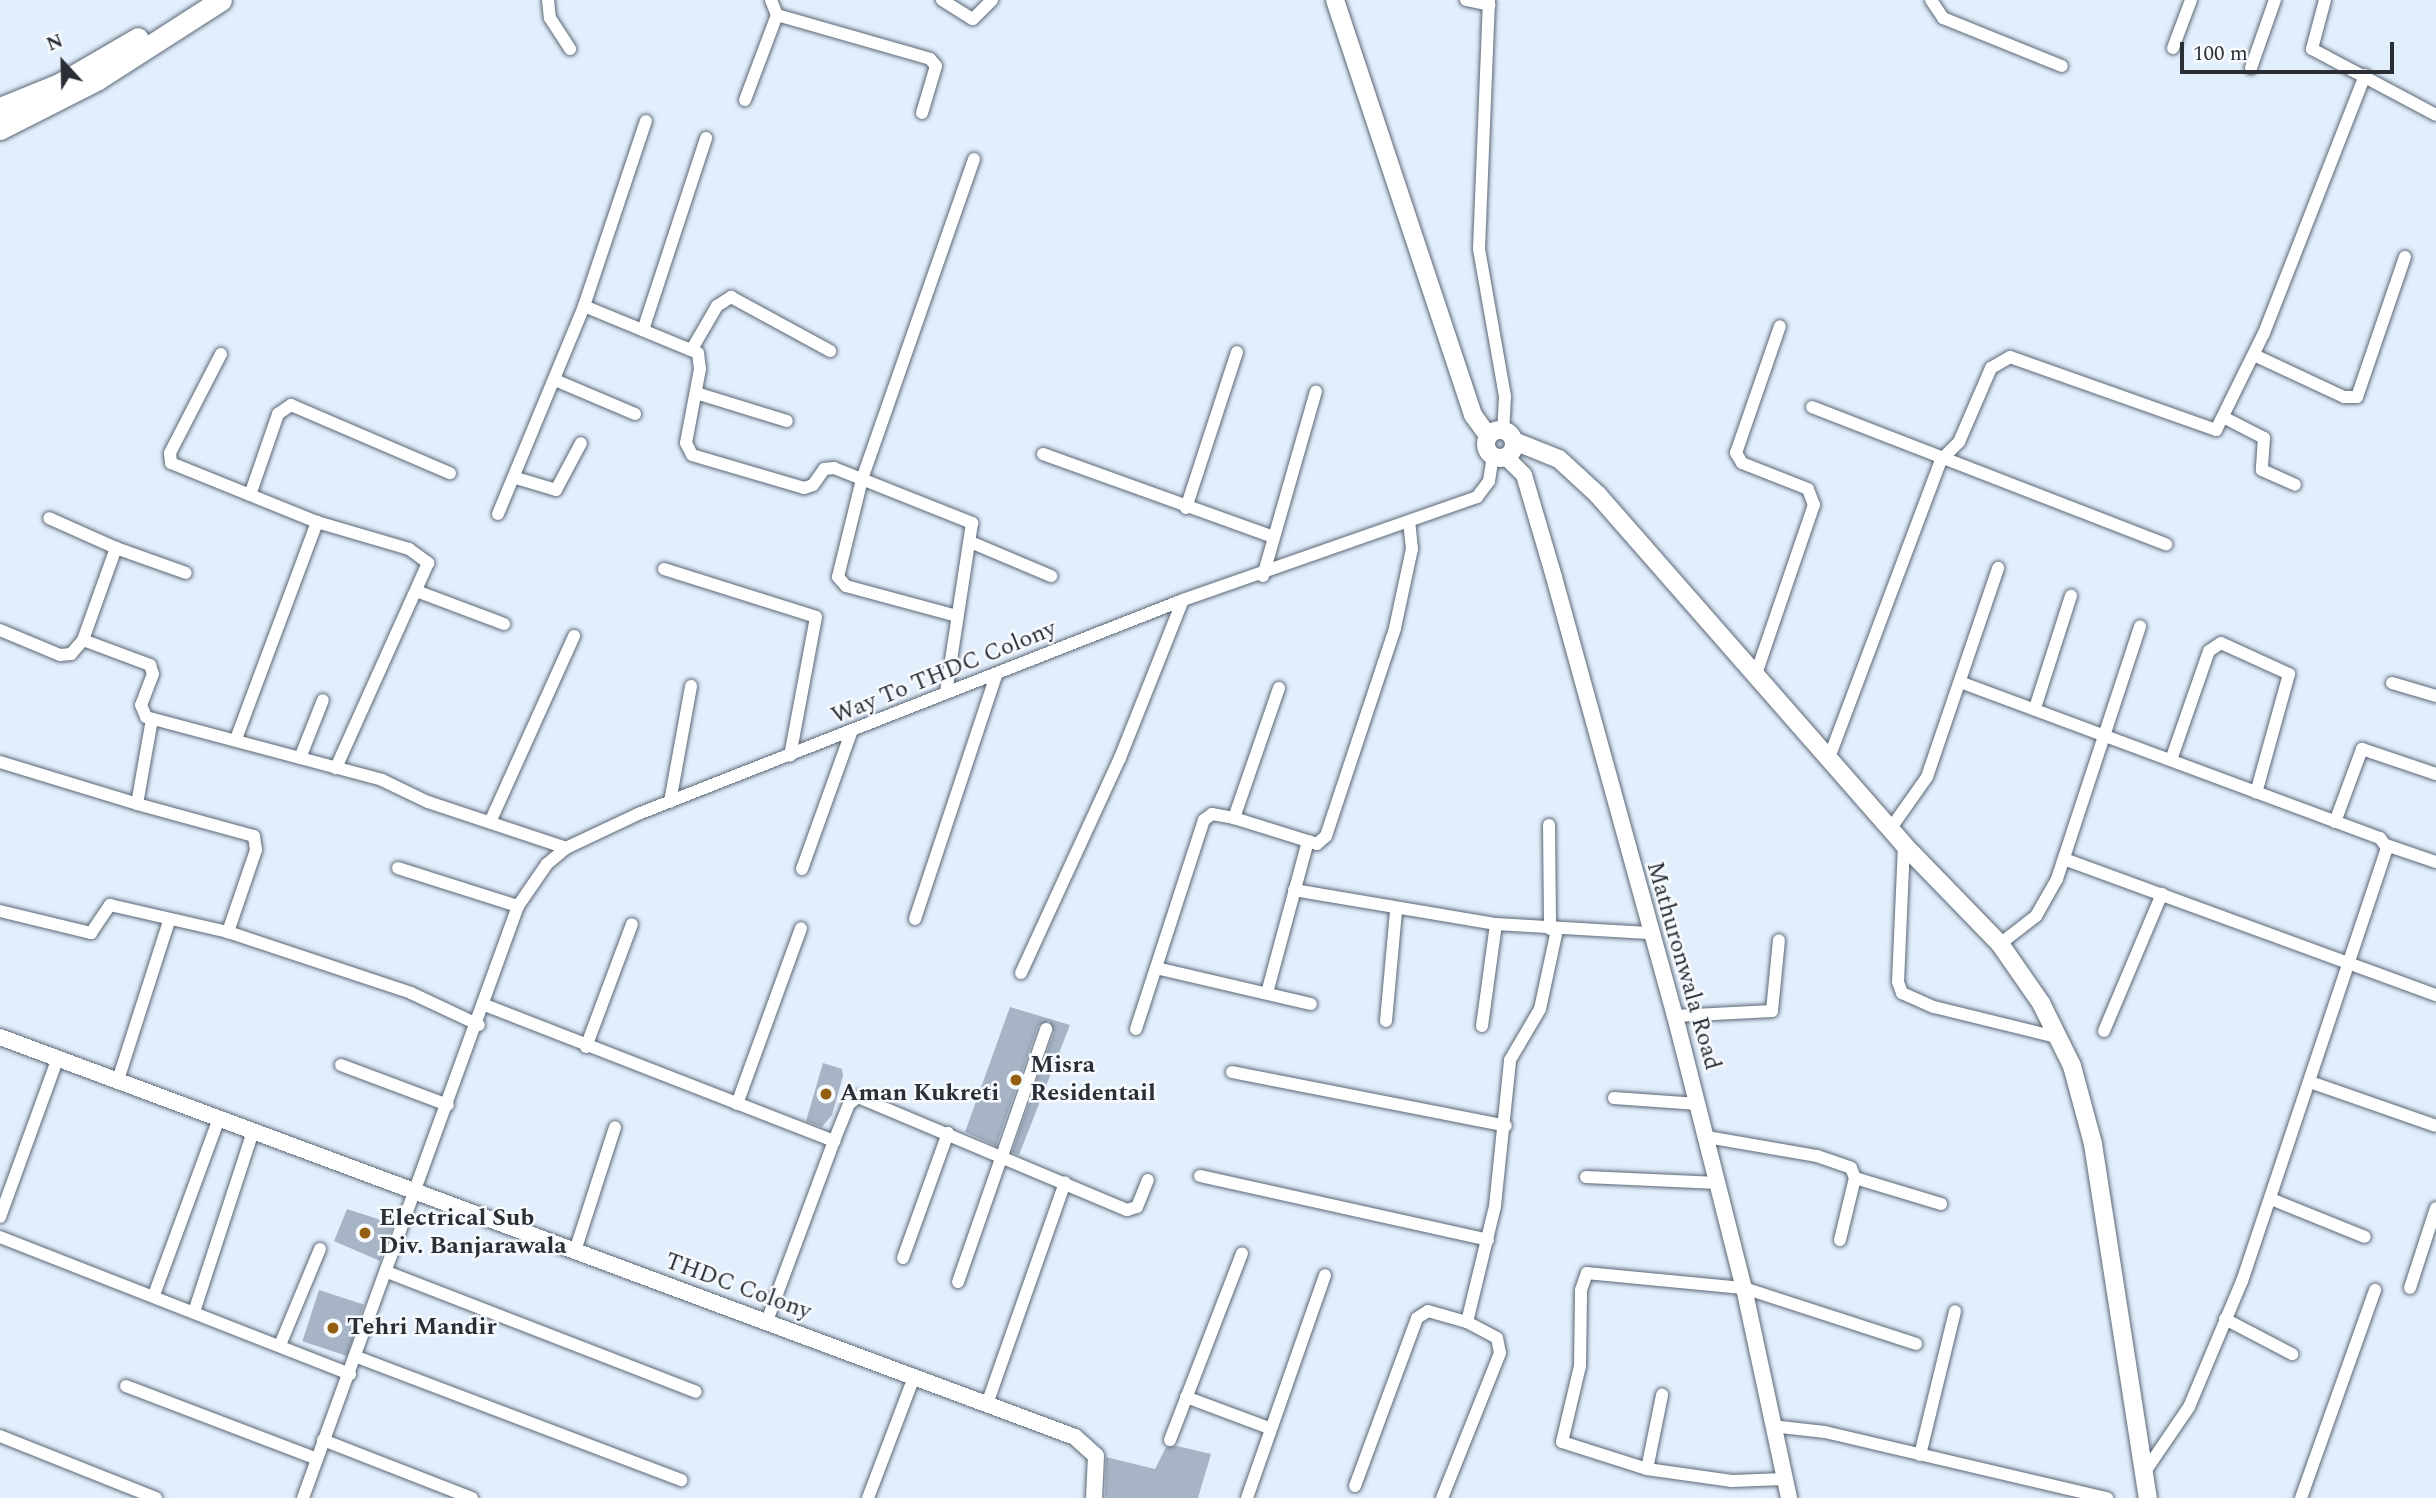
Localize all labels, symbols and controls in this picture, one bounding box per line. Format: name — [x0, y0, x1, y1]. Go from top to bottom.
text: N — [42, 27, 68, 59]
north arrow — [28, 28, 98, 98]
scale bar — [2184, 28, 2398, 72]
text: 100 m — [2193, 38, 2248, 70]
street label: Way To THDC Colony — [827, 615, 1061, 731]
street label: Mathuronwala Road — [1639, 858, 1727, 1074]
place label: Misra Residentail — [1030, 1052, 1156, 1108]
marker: Misra Residentail — [1008, 1072, 1024, 1088]
place label: Aman Kukreti — [840, 1080, 999, 1108]
marker: Aman Kukreti — [818, 1086, 834, 1102]
place label: Electrical Sub Div. Banjarawala — [379, 1205, 567, 1261]
marker: Electrical Sub Div. Banjarawala — [357, 1225, 373, 1241]
street label: THDC Colony — [661, 1247, 815, 1327]
place label: Tehri Mandir — [347, 1314, 497, 1342]
marker: Tehri Mandir — [325, 1320, 341, 1336]

